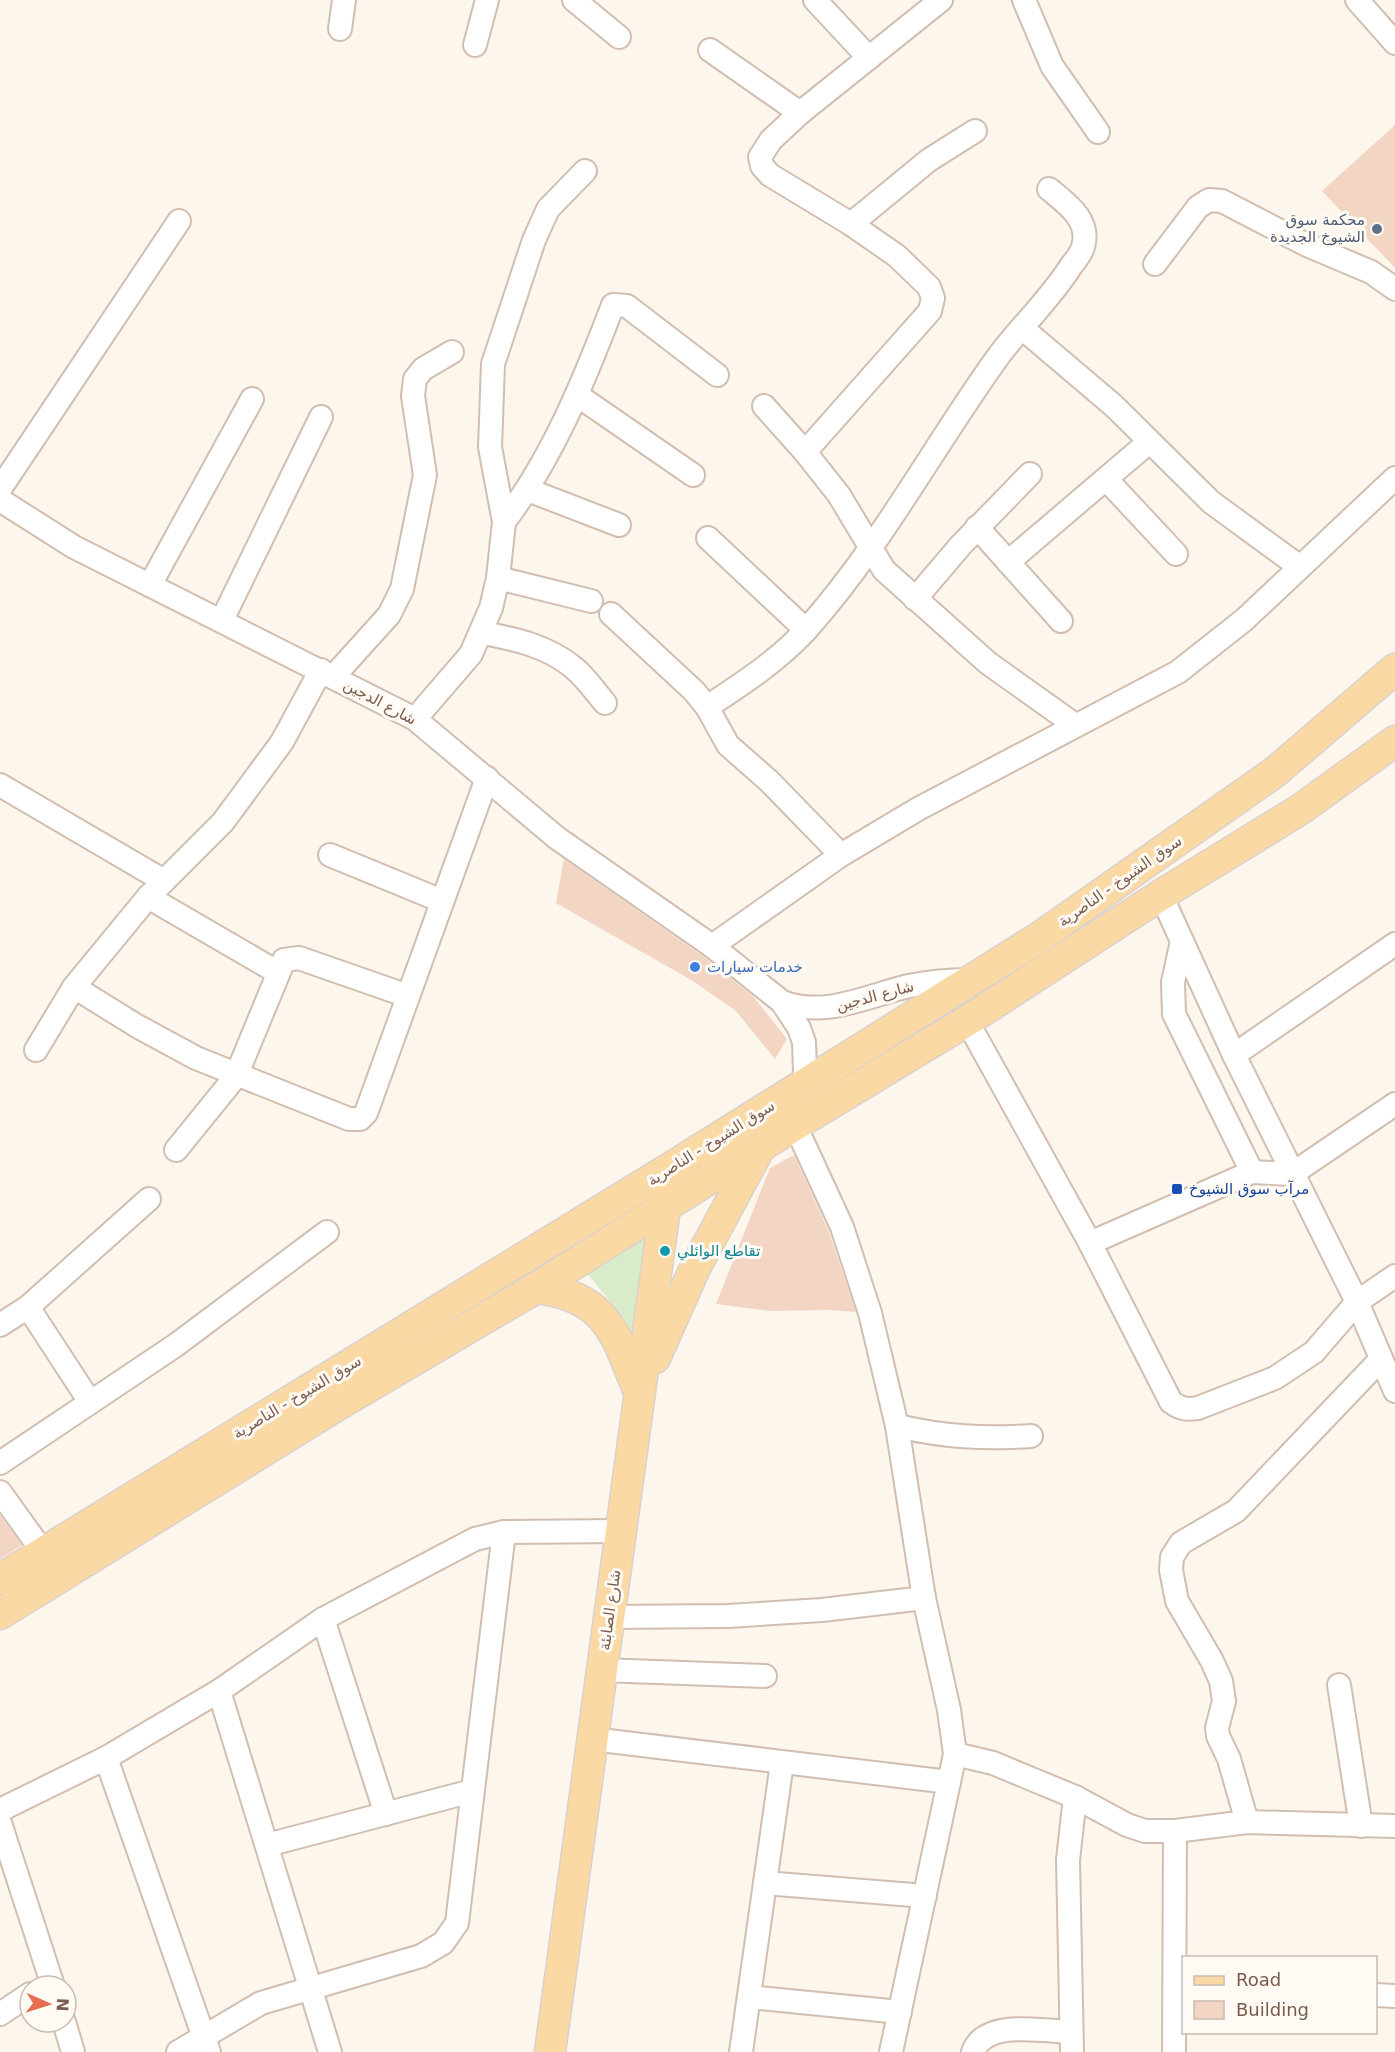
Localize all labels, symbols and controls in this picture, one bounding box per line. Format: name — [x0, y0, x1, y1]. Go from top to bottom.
place label: محكمة سوق الشيوخ الجديدة — [1270, 211, 1365, 246]
marker: محكمة سوق الشيوخ الجديدة — [1370, 222, 1384, 236]
street label: شارع الدجين — [340, 675, 420, 729]
street label: سوق الشيوخ - الناصرية — [1055, 832, 1185, 930]
place label: خدمات سيارات — [707, 958, 803, 976]
marker: خدمات سيارات — [688, 960, 702, 974]
street label: شارع الدجين — [834, 977, 916, 1015]
street label: سوق الشيوخ - الناصرية — [644, 1096, 778, 1190]
place label: مرآب سوق الشيوخ — [1189, 1180, 1309, 1198]
marker: مرآب سوق الشيوخ — [1170, 1182, 1184, 1196]
place label: تقاطع الوائلي — [677, 1242, 760, 1261]
marker: تقاطع الوائلي — [658, 1244, 672, 1258]
street label: سوق الشيوخ - الناصرية — [229, 1351, 365, 1443]
street label: شارع الصابئة — [595, 1569, 625, 1651]
legend — [1182, 1956, 1377, 2034]
text: Road — [1236, 1969, 1281, 1990]
north arrow — [18, 1974, 78, 2034]
text: N — [53, 1998, 72, 2012]
text: Building — [1236, 1999, 1309, 2020]

